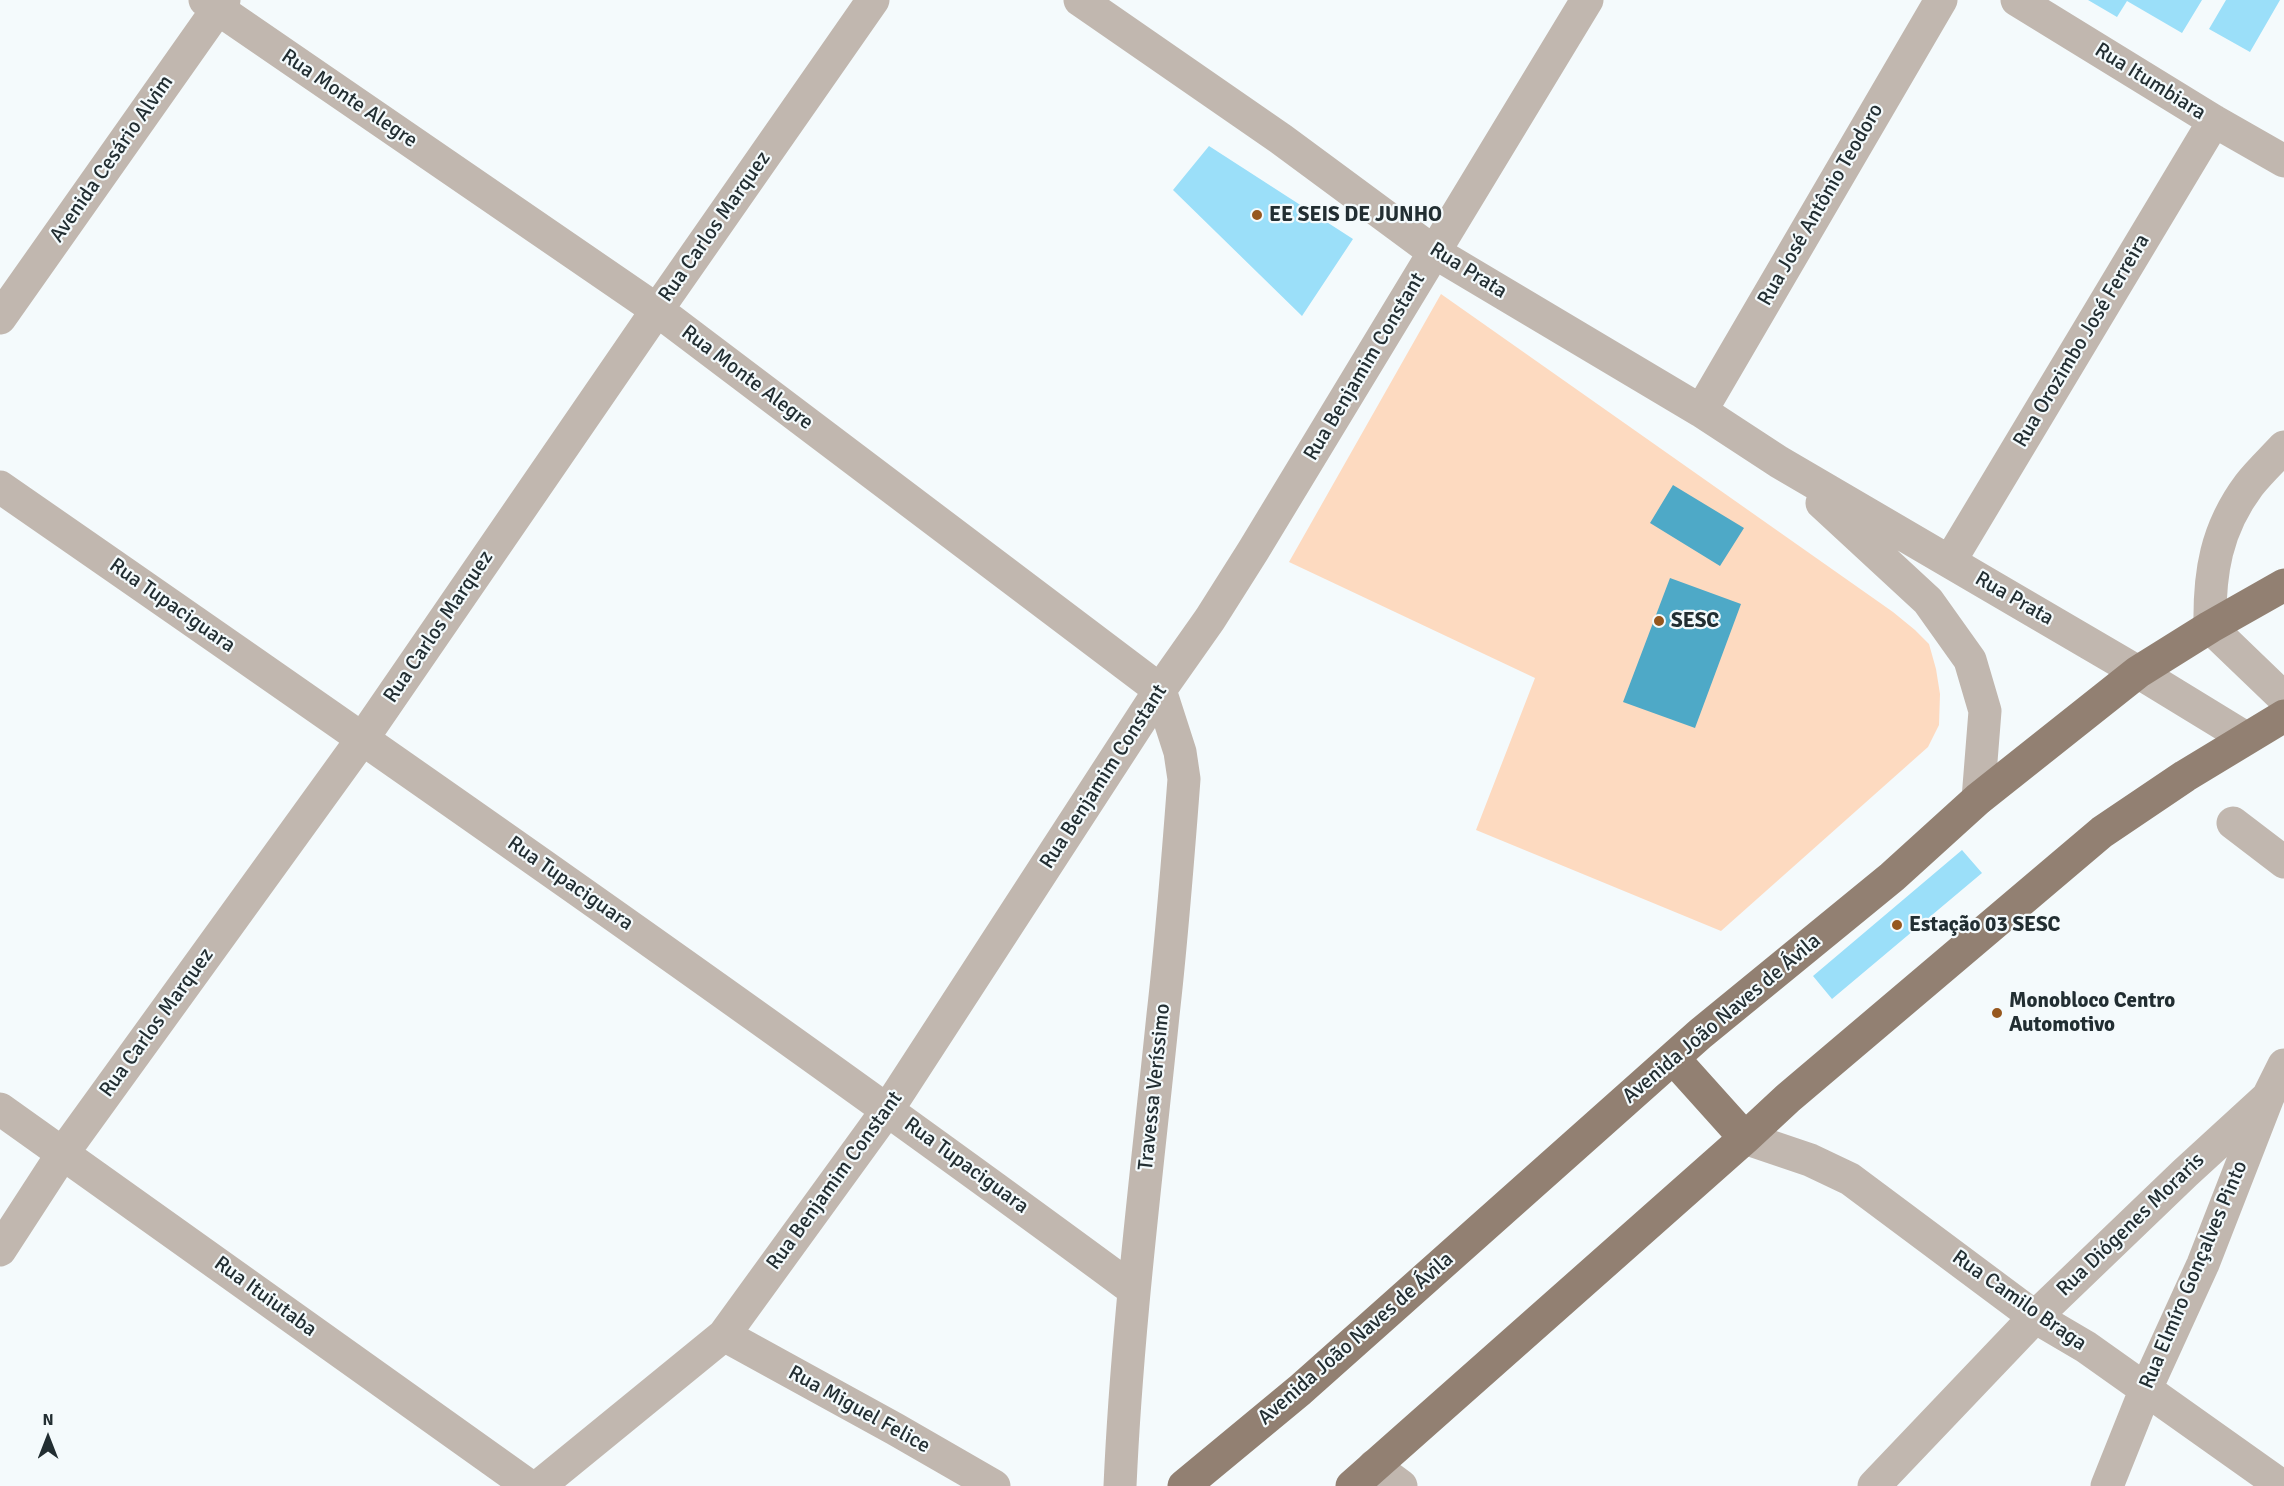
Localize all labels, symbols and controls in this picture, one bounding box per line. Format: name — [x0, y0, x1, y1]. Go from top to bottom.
street label: Rua Itumbiara — [2090, 38, 2210, 126]
street label: Rua Monte Alegre — [276, 44, 422, 154]
street label: Avenida Cesário Alvim — [45, 71, 179, 247]
street label: Rua José Antônio Teodoro — [1753, 100, 1889, 310]
street label: Rua Carlos Marquez — [654, 147, 776, 307]
place label: EE SEIS DE JUNHO — [1269, 202, 1442, 228]
marker: EE SEIS DE JUNHO — [1250, 208, 1264, 222]
street label: Rua Orozimbo José Ferreira — [2008, 230, 2156, 452]
street label: Rua Prata — [1425, 237, 1511, 305]
street label: Rua Benjamim Constant — [1299, 268, 1431, 466]
street label: Rua Monte Alegre — [676, 320, 818, 436]
street label: Rua Carlos Marquez — [379, 546, 499, 708]
street label: Rua Tupaciguara — [104, 553, 240, 659]
street label: Rua Prata — [1970, 566, 2058, 632]
place label: SESC — [1671, 608, 1719, 634]
marker: SESC — [1652, 614, 1666, 628]
street label: Rua Benjamim Constant — [1035, 680, 1173, 874]
street label: Rua Tupaciguara — [502, 831, 638, 937]
place label: Estação 03 SESC — [1909, 912, 2060, 938]
marker: Estação 03 SESC — [1890, 918, 1904, 932]
street label: Avenida João Naves de Ávila — [1618, 929, 1826, 1109]
street label: Rua Carlos Marquez — [94, 944, 220, 1102]
place label: Monobloco Centro Automotivo — [2009, 988, 2175, 1038]
street label: Travessa Veríssimo — [1134, 1002, 1176, 1172]
marker: Monobloco Centro Automotivo — [1990, 1006, 2004, 1020]
street label: Rua Benjamim Constant — [762, 1087, 908, 1275]
street label: Rua Tupaciguara — [899, 1112, 1033, 1220]
street label: Rua Diógenes Moraris — [2052, 1148, 2210, 1302]
street label: Rua Elmíro Gonçalves Pinto — [2134, 1157, 2254, 1393]
street label: Rua Camilo Braga — [1947, 1245, 2091, 1357]
street label: Avenida João Naves de Ávila — [1253, 1247, 1459, 1431]
street label: Rua Ituiutaba — [209, 1251, 321, 1343]
street label: Rua Miguel Felice — [784, 1361, 934, 1459]
north arrow — [18, 1408, 78, 1468]
text: N — [42, 1410, 54, 1430]

